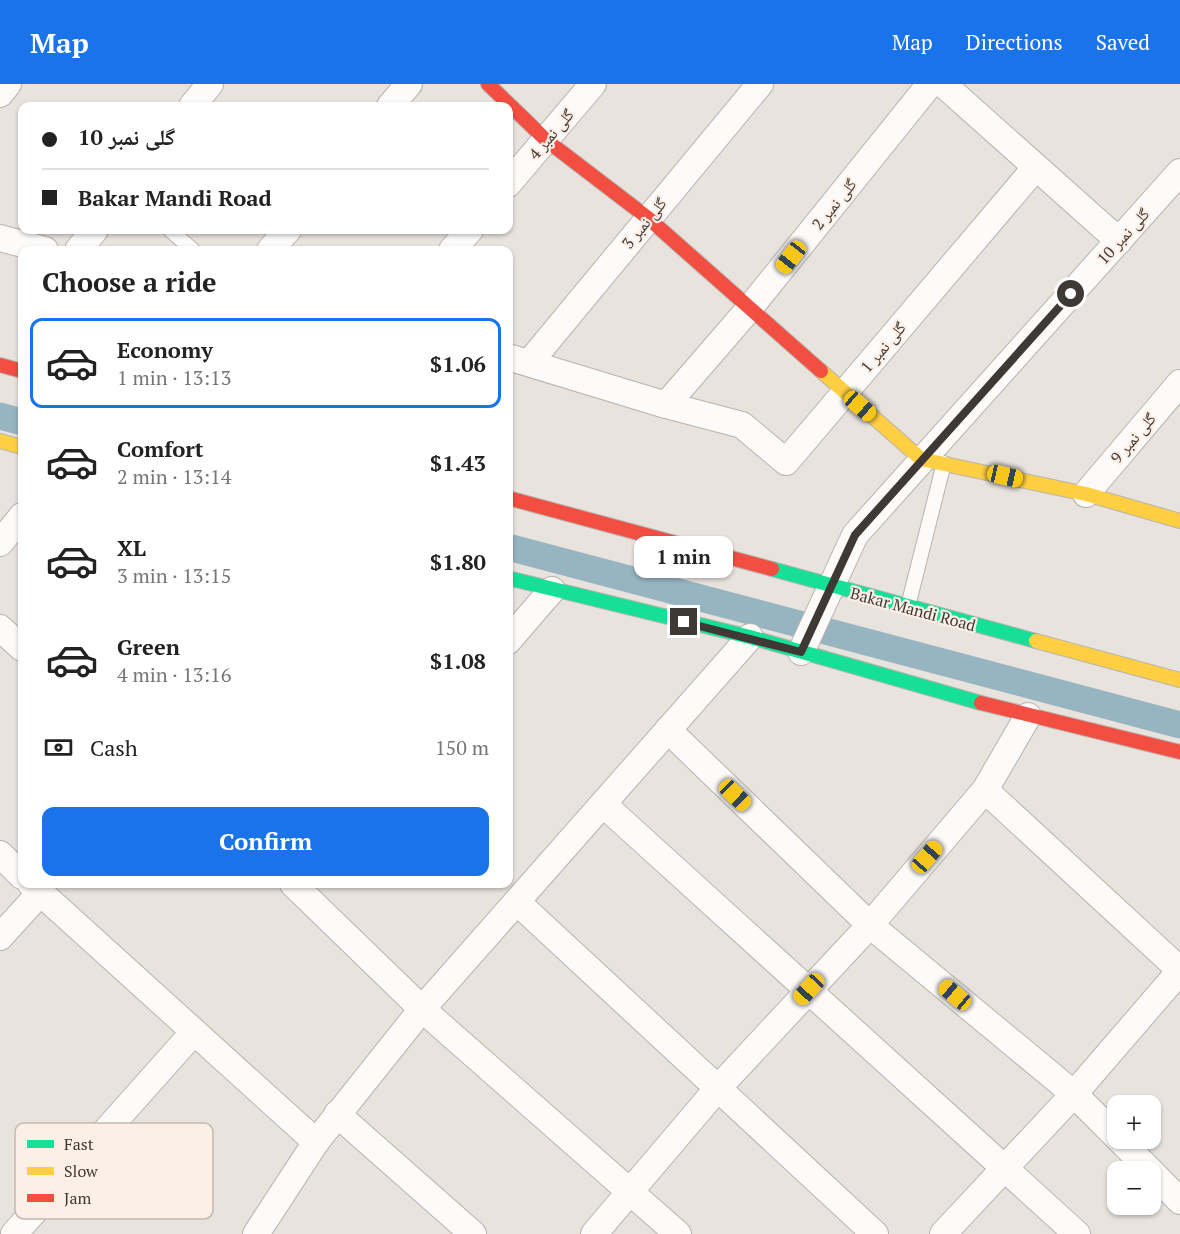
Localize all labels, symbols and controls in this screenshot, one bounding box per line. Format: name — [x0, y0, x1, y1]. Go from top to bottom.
text: Map — [30, 24, 89, 61]
text: Map — [892, 28, 933, 56]
text: Directions — [966, 28, 1063, 56]
text: Saved — [1096, 28, 1150, 56]
street label: گلی نمبر 4 — [523, 104, 579, 164]
text: گلی نمبر 10 — [78, 122, 175, 151]
street label: گلی نمبر 2 — [807, 173, 862, 234]
text: Bakar Mandi Road — [78, 183, 272, 212]
street label: گلی نمبر 3 — [617, 192, 672, 253]
street label: گلی نمبر 10 — [1092, 203, 1154, 269]
car — [773, 237, 809, 277]
text: Choose a ride — [42, 264, 217, 300]
route start — [1057, 280, 1084, 307]
street label: گلی نمبر 1 — [855, 317, 911, 377]
text: Economy — [117, 335, 213, 364]
icon: car — [45, 336, 99, 390]
text: $1.06 — [430, 349, 486, 378]
text: 1 min · 13:13 — [117, 364, 231, 391]
car — [841, 387, 879, 425]
street label: گلی نمبر 9 — [1105, 408, 1161, 468]
text: Comfort — [117, 434, 203, 463]
icon: car — [45, 435, 99, 489]
text: $1.43 — [430, 448, 486, 477]
text: 2 min · 13:14 — [117, 463, 231, 490]
car — [985, 463, 1025, 489]
text: XL — [117, 533, 146, 562]
icon: car — [45, 534, 99, 588]
callout: 1 min — [634, 535, 734, 577]
text: 1 min — [656, 543, 711, 570]
text: $1.80 — [430, 547, 486, 576]
text: 3 min · 13:15 — [117, 562, 231, 589]
street label: Bakar Mandi Road — [848, 582, 978, 636]
route end — [670, 608, 697, 635]
text: Green — [117, 632, 180, 661]
icon: car — [45, 633, 99, 687]
text: $1.08 — [430, 646, 486, 675]
text: 4 min · 13:16 — [117, 661, 231, 688]
icon: cash — [42, 731, 75, 764]
text: Cash — [90, 733, 138, 762]
text: 150 m — [435, 734, 489, 761]
car — [716, 776, 754, 814]
button: Confirm — [42, 807, 489, 876]
car — [908, 838, 946, 876]
car — [790, 970, 828, 1008]
car — [935, 977, 975, 1013]
map controls — [1107, 1095, 1161, 1215]
button: + — [1107, 1095, 1161, 1149]
legend — [15, 1123, 213, 1219]
text: Fast — [64, 1133, 94, 1155]
text: Slow — [64, 1160, 98, 1182]
button: − — [1107, 1161, 1161, 1215]
text: Jam — [64, 1187, 92, 1209]

